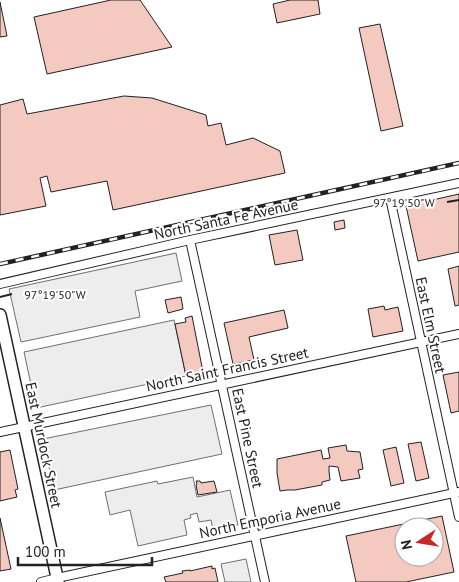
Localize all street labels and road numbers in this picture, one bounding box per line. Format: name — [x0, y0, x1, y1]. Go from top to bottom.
street label: North Santa Fe Avenue — [152, 194, 300, 244]
street label: East Elm Street — [412, 275, 450, 375]
street label: North Saint Francis Street — [144, 342, 310, 396]
street label: East Murdock Street — [21, 380, 67, 510]
street label: East Pine Street — [228, 386, 268, 490]
street label: North Emporia Avenue — [197, 494, 343, 542]

